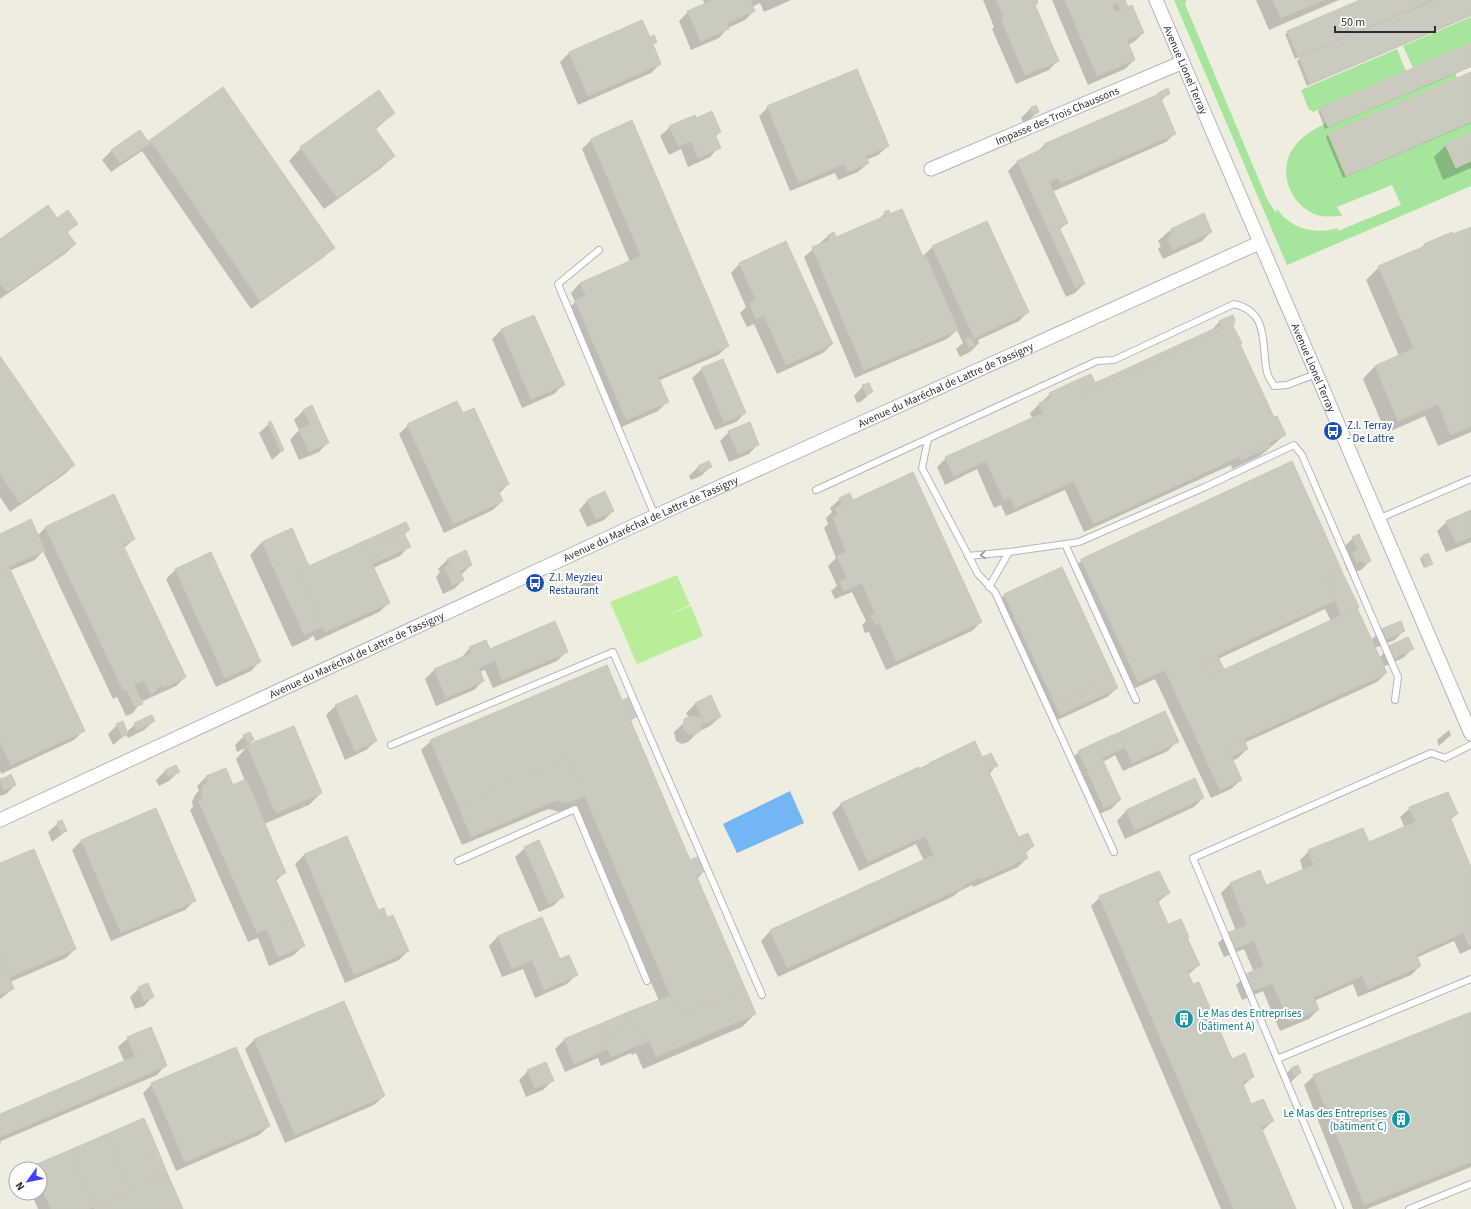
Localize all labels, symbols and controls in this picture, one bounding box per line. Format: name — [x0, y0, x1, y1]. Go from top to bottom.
scale bar — [1335, 8, 1435, 34]
text: 50 m — [1341, 14, 1365, 31]
street label: Avenue Lionel Terray — [1160, 23, 1211, 117]
street label: Impasse des Trois Chaussons — [993, 83, 1122, 149]
street label: Avenue Lionel Terray — [1288, 321, 1339, 415]
street label: Avenue du Maréchal de Lattre de Tassigny — [856, 339, 1036, 431]
place label: Z.I. Terray - De Lattre — [1347, 418, 1395, 446]
bus stop icon: Z.I. Terray - De Lattre — [1322, 420, 1344, 442]
street label: Avenue du Maréchal de Lattre de Tassigny — [561, 472, 741, 566]
one-way arrow — [979, 550, 986, 559]
place label: Z.I. Meyzieu Restaurant — [549, 570, 603, 598]
bus stop icon: Z.I. Meyzieu Restaurant — [524, 572, 546, 594]
street label: Avenue du Maréchal de Lattre de Tassigny — [267, 608, 446, 702]
place label: Le Mas des Entreprises (bâtiment A) — [1198, 1006, 1302, 1034]
building icon: Le Mas des Entreprises (bâtiment A) — [1173, 1008, 1195, 1030]
place label: Le Mas des Entreprises (bâtiment C) — [1283, 1106, 1387, 1134]
building icon: Le Mas des Entreprises (bâtiment C) — [1390, 1108, 1412, 1130]
north arrow — [8, 1161, 48, 1201]
text: N — [12, 1179, 28, 1193]

